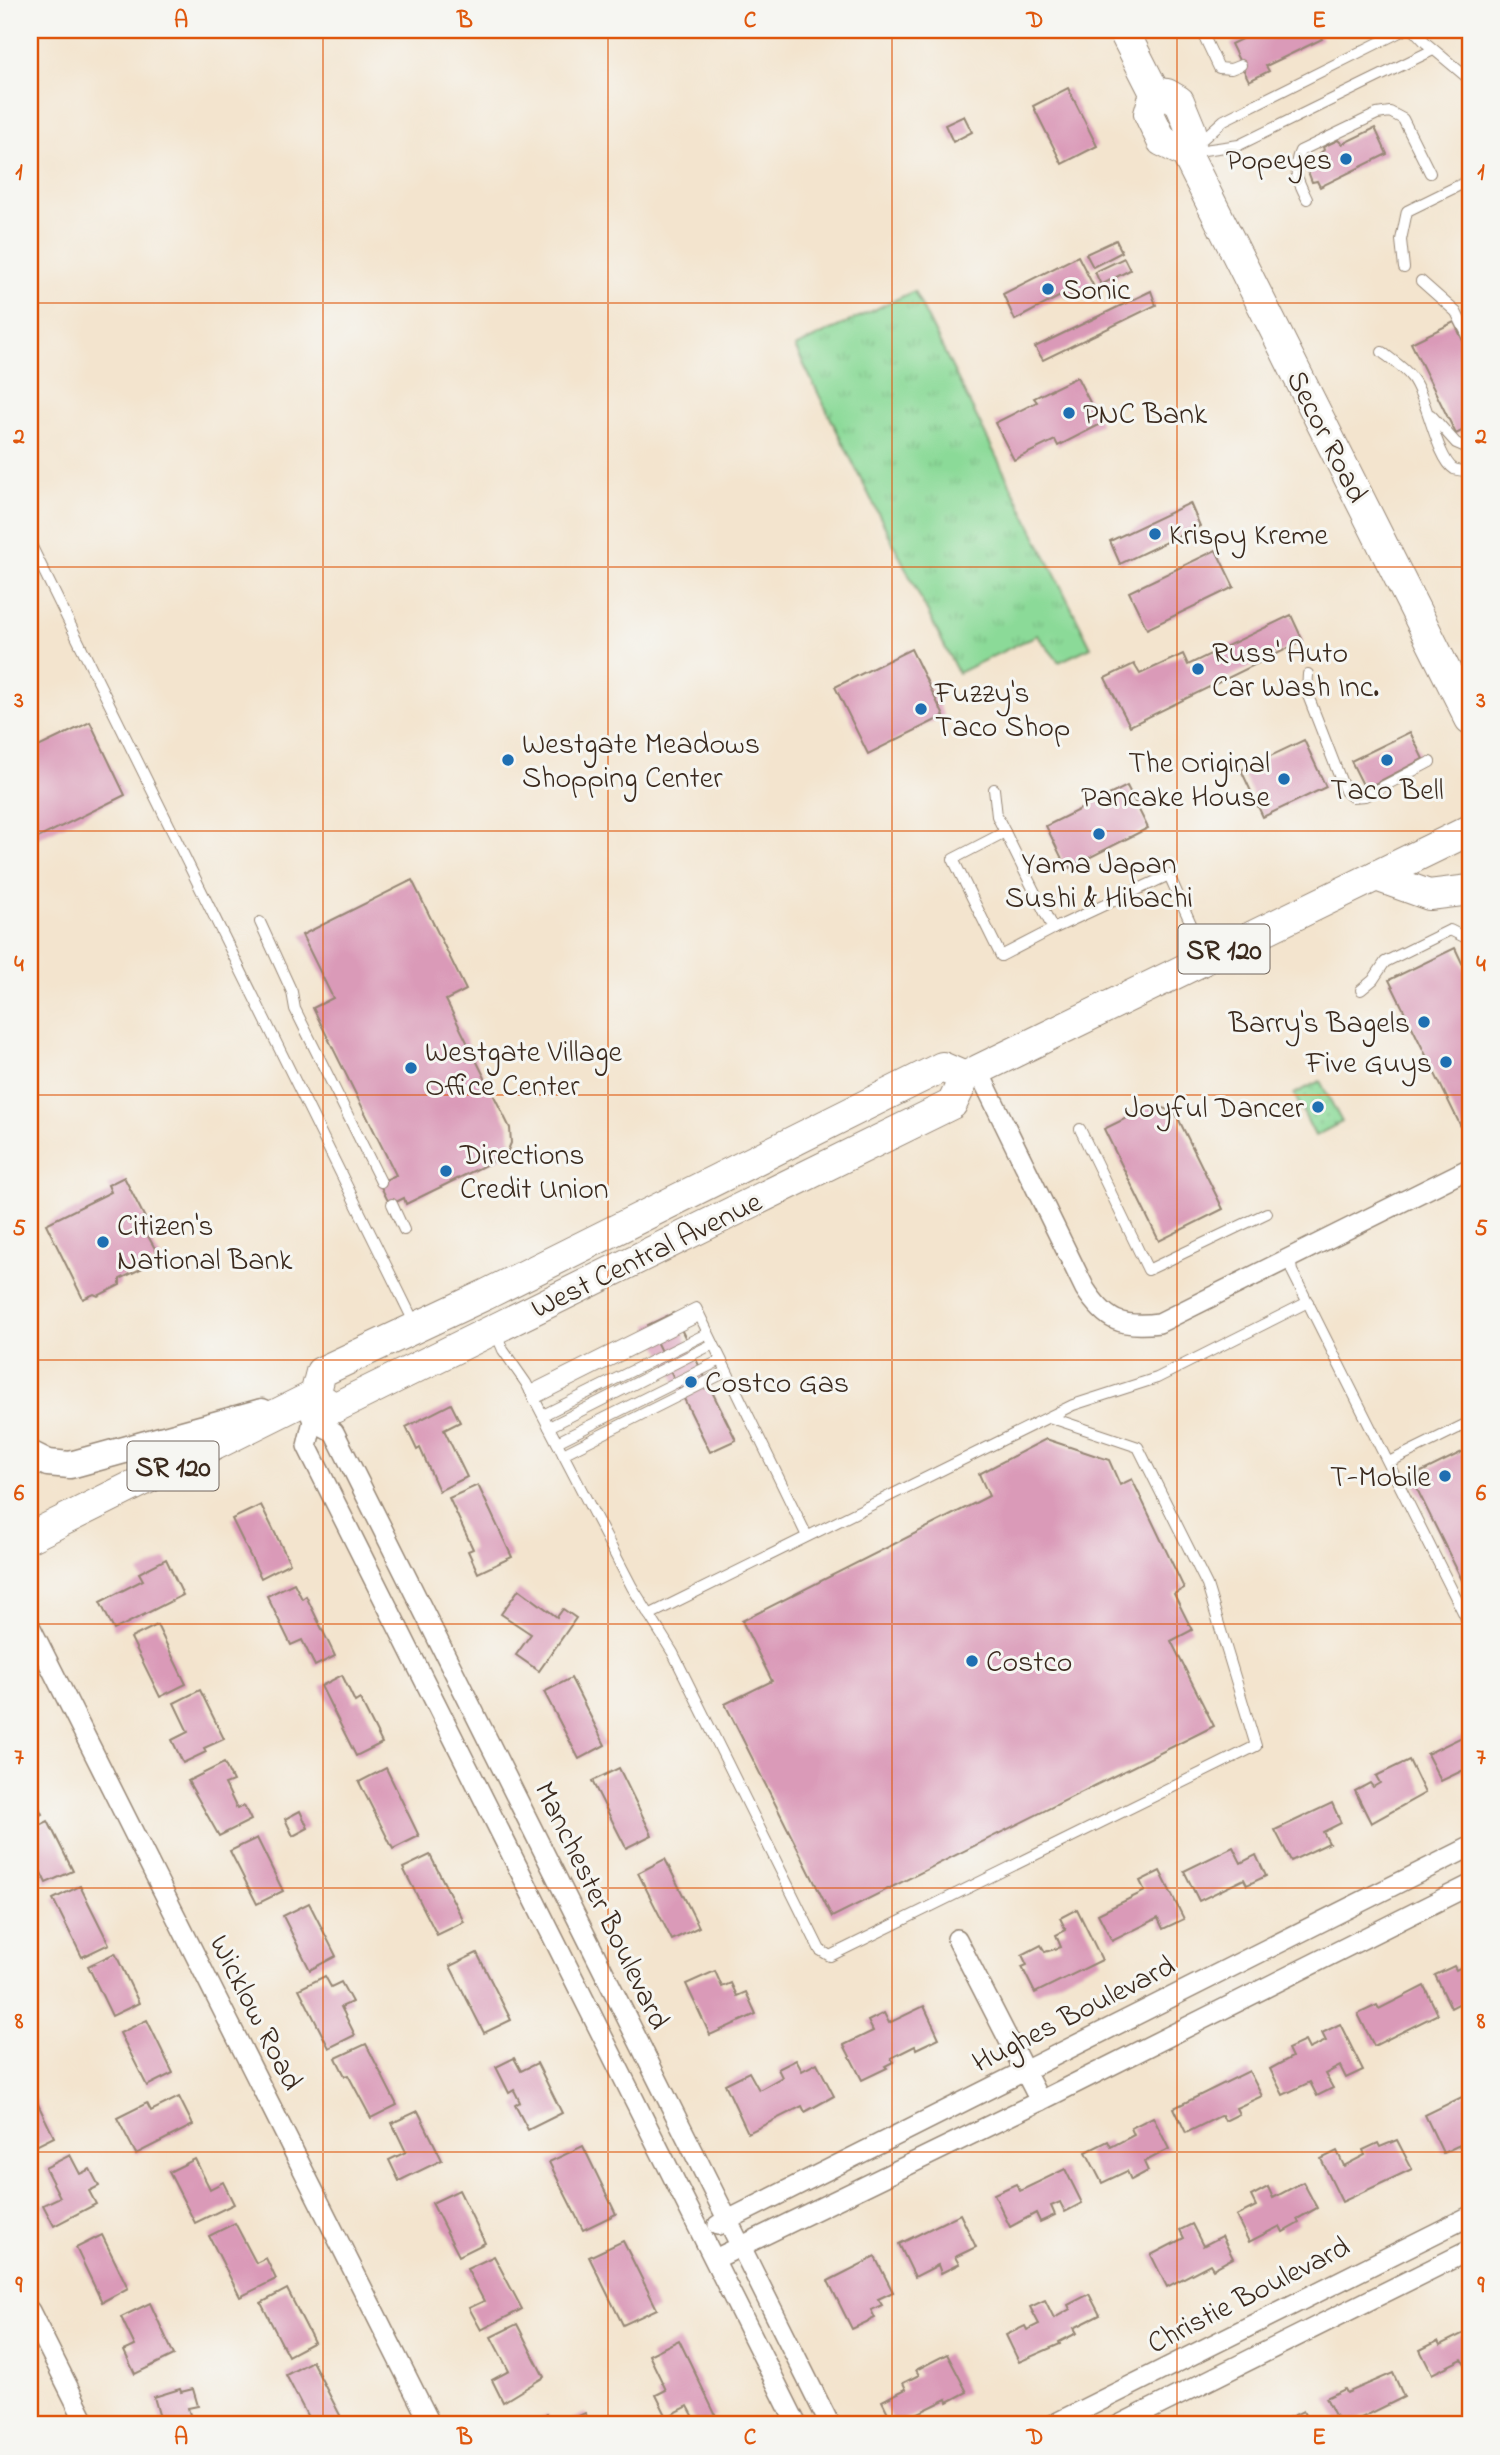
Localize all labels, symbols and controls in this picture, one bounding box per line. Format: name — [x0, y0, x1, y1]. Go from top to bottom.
text: A — [174, 5, 188, 38]
text: B — [456, 5, 473, 38]
text: C — [744, 5, 757, 38]
text: D — [1026, 5, 1043, 38]
text: E — [1312, 5, 1326, 38]
place label: Popeyes — [1226, 140, 1332, 184]
marker: Popeyes — [1338, 151, 1354, 167]
text: 1 — [15, 157, 23, 190]
text: 1 — [1477, 157, 1485, 190]
place label: Sonic — [1062, 270, 1131, 314]
marker: Sonic — [1040, 281, 1056, 297]
street label: Secor Road — [1273, 363, 1378, 511]
place label: PNC Bank — [1083, 394, 1208, 438]
marker: PNC Bank — [1061, 405, 1077, 421]
text: 2 — [12, 421, 25, 454]
text: 2 — [1474, 421, 1487, 454]
place label: Krispy Kreme — [1169, 515, 1329, 559]
marker: Krispy Kreme — [1147, 526, 1163, 542]
place label: Russ' Auto Car Wash Inc. — [1212, 633, 1379, 711]
marker: Russ' Auto Car Wash Inc. — [1190, 661, 1206, 677]
place label: Fuzzy's Taco Shop — [934, 673, 1070, 751]
text: 3 — [13, 685, 24, 718]
text: 3 — [1475, 685, 1486, 718]
marker: Fuzzy's Taco Shop — [913, 701, 929, 717]
place label: Westgate Meadows Shopping Center — [522, 724, 760, 802]
place label: The Original Pancake House — [1081, 743, 1271, 821]
marker: Westgate Meadows Shopping Center — [500, 752, 516, 768]
marker: Taco Bell — [1379, 752, 1395, 768]
place label: Taco Bell — [1330, 770, 1444, 814]
marker: The Original Pancake House — [1276, 771, 1292, 787]
marker: Yama Japan Sushi & Hibachi — [1091, 826, 1107, 842]
place label: Yama Japan Sushi & Hibachi — [1005, 844, 1193, 922]
road number: SR 120 — [1178, 925, 1270, 974]
text: 4 — [14, 949, 24, 982]
text: 4 — [1476, 949, 1486, 982]
place label: Barry's Bagels — [1228, 1003, 1410, 1047]
marker: Barry's Bagels — [1416, 1014, 1432, 1030]
place label: Westgate Village Office Center — [425, 1032, 623, 1110]
place label: Five Guys — [1305, 1043, 1432, 1087]
marker: Five Guys — [1438, 1054, 1454, 1070]
marker: Westgate Village Office Center — [403, 1060, 419, 1076]
place label: Joyful Dancer — [1124, 1088, 1305, 1132]
marker: Joyful Dancer — [1310, 1099, 1326, 1115]
place label: Directions Credit Union — [459, 1135, 609, 1213]
marker: Directions Credit Union — [438, 1163, 454, 1179]
street label: West Central Avenue — [524, 1181, 771, 1332]
place label: Citizen's National Bank — [117, 1206, 293, 1284]
text: 5 — [12, 1213, 26, 1246]
text: 5 — [1474, 1213, 1488, 1246]
marker: Citizen's National Bank — [95, 1234, 111, 1250]
place label: Costco Gas — [705, 1363, 849, 1407]
marker: Costco Gas — [683, 1374, 699, 1390]
road number: SR 120 — [128, 1442, 218, 1490]
place label: T-Mobile — [1330, 1457, 1432, 1501]
marker: T-Mobile — [1437, 1468, 1453, 1484]
text: 6 — [14, 1478, 25, 1511]
text: 6 — [1476, 1478, 1487, 1511]
place label: Costco — [986, 1642, 1072, 1686]
marker: Costco — [964, 1653, 980, 1669]
text: 7 — [14, 1742, 24, 1775]
text: 7 — [1476, 1742, 1486, 1775]
street label: Manchester Boulevard — [521, 1775, 680, 2038]
street label: Wicklow Road — [196, 1928, 313, 2099]
street label: Hughes Boulevard — [965, 1945, 1184, 2086]
text: 8 — [14, 2006, 24, 2039]
text: 8 — [1476, 2006, 1486, 2039]
street label: Christie Boulevard — [1140, 2227, 1359, 2367]
text: 9 — [15, 2270, 24, 2303]
text: 9 — [1477, 2270, 1486, 2303]
text: A — [174, 2422, 188, 2455]
text: B — [456, 2422, 473, 2455]
text: C — [744, 2422, 757, 2455]
text: D — [1026, 2422, 1043, 2455]
text: E — [1312, 2422, 1326, 2455]

